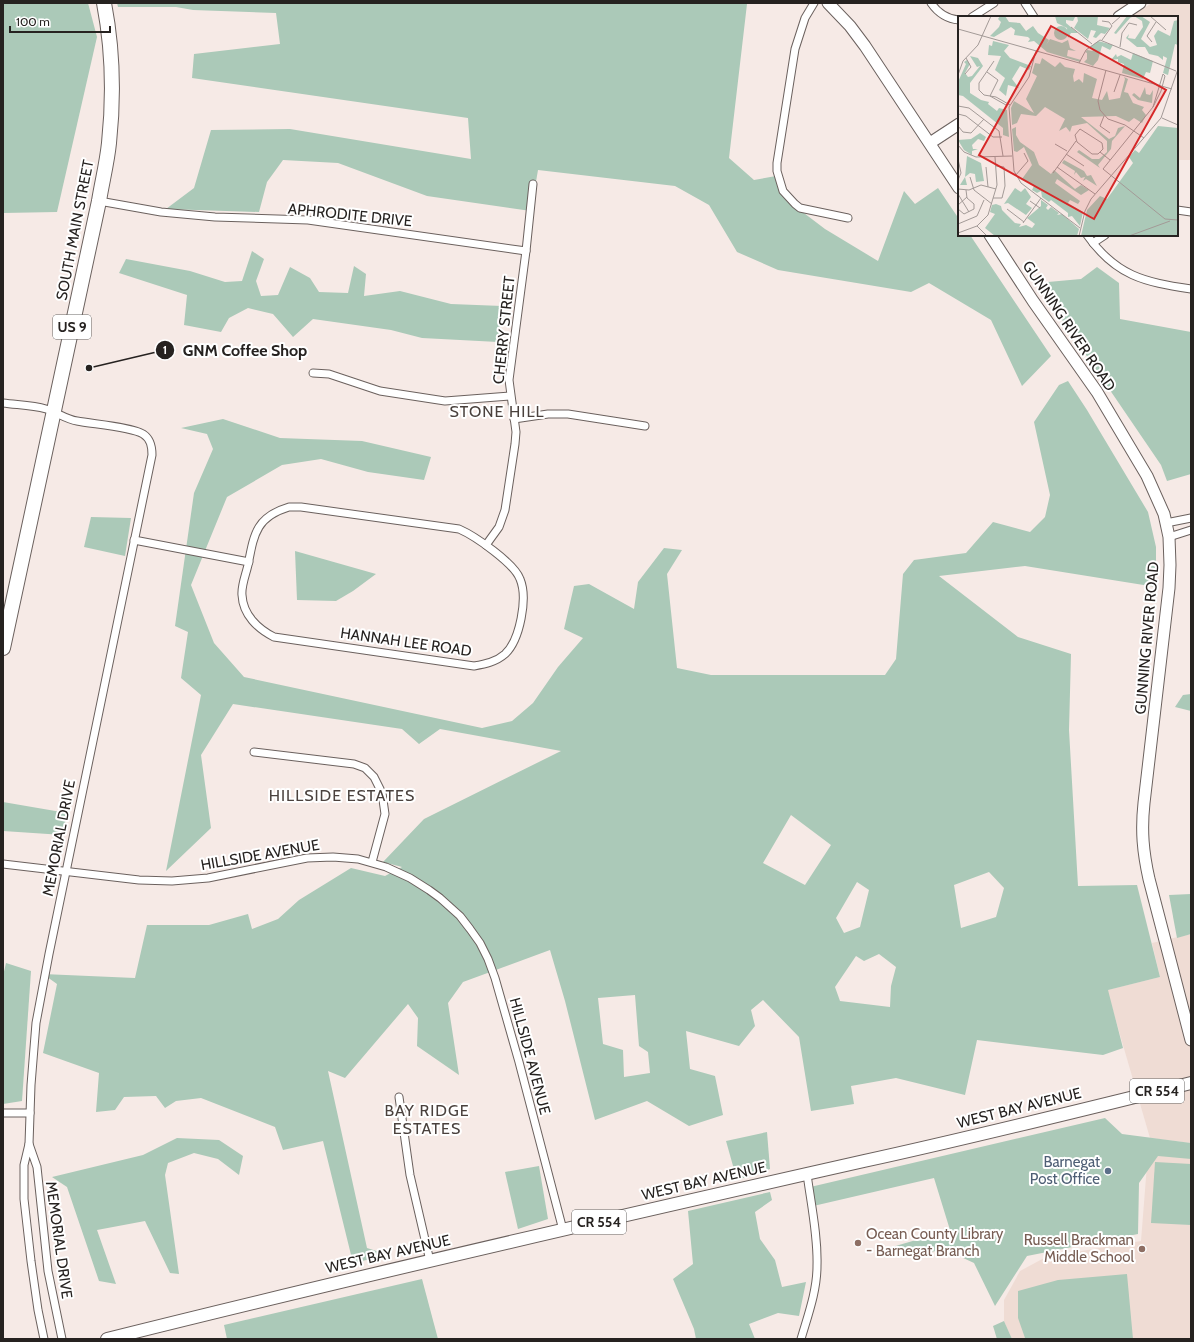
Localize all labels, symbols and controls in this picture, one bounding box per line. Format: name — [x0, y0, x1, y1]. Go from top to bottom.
scale bar — [10, 8, 110, 34]
text: 100 m — [16, 14, 50, 29]
inset map — [958, 16, 1178, 236]
street label: SOUTH MAIN STREET — [53, 158, 97, 302]
street label: APHRODITE DRIVE — [287, 200, 413, 230]
street label: GUNNING RIVER ROAD — [1019, 257, 1119, 395]
street label: CHERRY STREET — [489, 275, 519, 385]
road number: US 9 — [53, 315, 91, 339]
callout: GNM Coffee Shop — [155, 336, 316, 364]
text: GNM Coffee Shop — [183, 341, 307, 360]
text: 1 — [163, 342, 167, 357]
district label: STONE HILL — [450, 402, 544, 421]
street label: GUNNING RIVER ROAD — [1131, 561, 1163, 715]
street label: HANNAH LEE ROAD — [339, 624, 473, 660]
street label: MEMORIAL DRIVE — [39, 778, 79, 898]
district label: HILLSIDE ESTATES — [269, 786, 415, 805]
street label: HILLSIDE AVENUE — [199, 836, 321, 874]
street label: HILLSIDE AVENUE — [506, 996, 554, 1116]
road number: CR 554 — [1130, 1079, 1184, 1103]
street label: WEST BAY AVENUE — [955, 1084, 1083, 1132]
district label: BAY RIDGE ESTATES — [384, 1101, 470, 1138]
place label: Barnegat Post Office — [1030, 1153, 1100, 1188]
street label: WEST BAY AVENUE — [640, 1158, 768, 1204]
marker: Barnegat Post Office — [1103, 1166, 1113, 1176]
street label: MEMORIAL DRIVE — [42, 1180, 76, 1300]
road number: CR 554 — [572, 1210, 626, 1234]
place label: Ocean County Library - Barnegat Branch — [866, 1225, 1004, 1260]
street label: WEST BAY AVENUE — [324, 1231, 452, 1277]
place label: Russell Brackman Middle School — [1024, 1231, 1134, 1266]
marker: Ocean County Library - Barnegat Branch — [853, 1238, 863, 1248]
marker: Russell Brackman Middle School — [1137, 1244, 1147, 1254]

